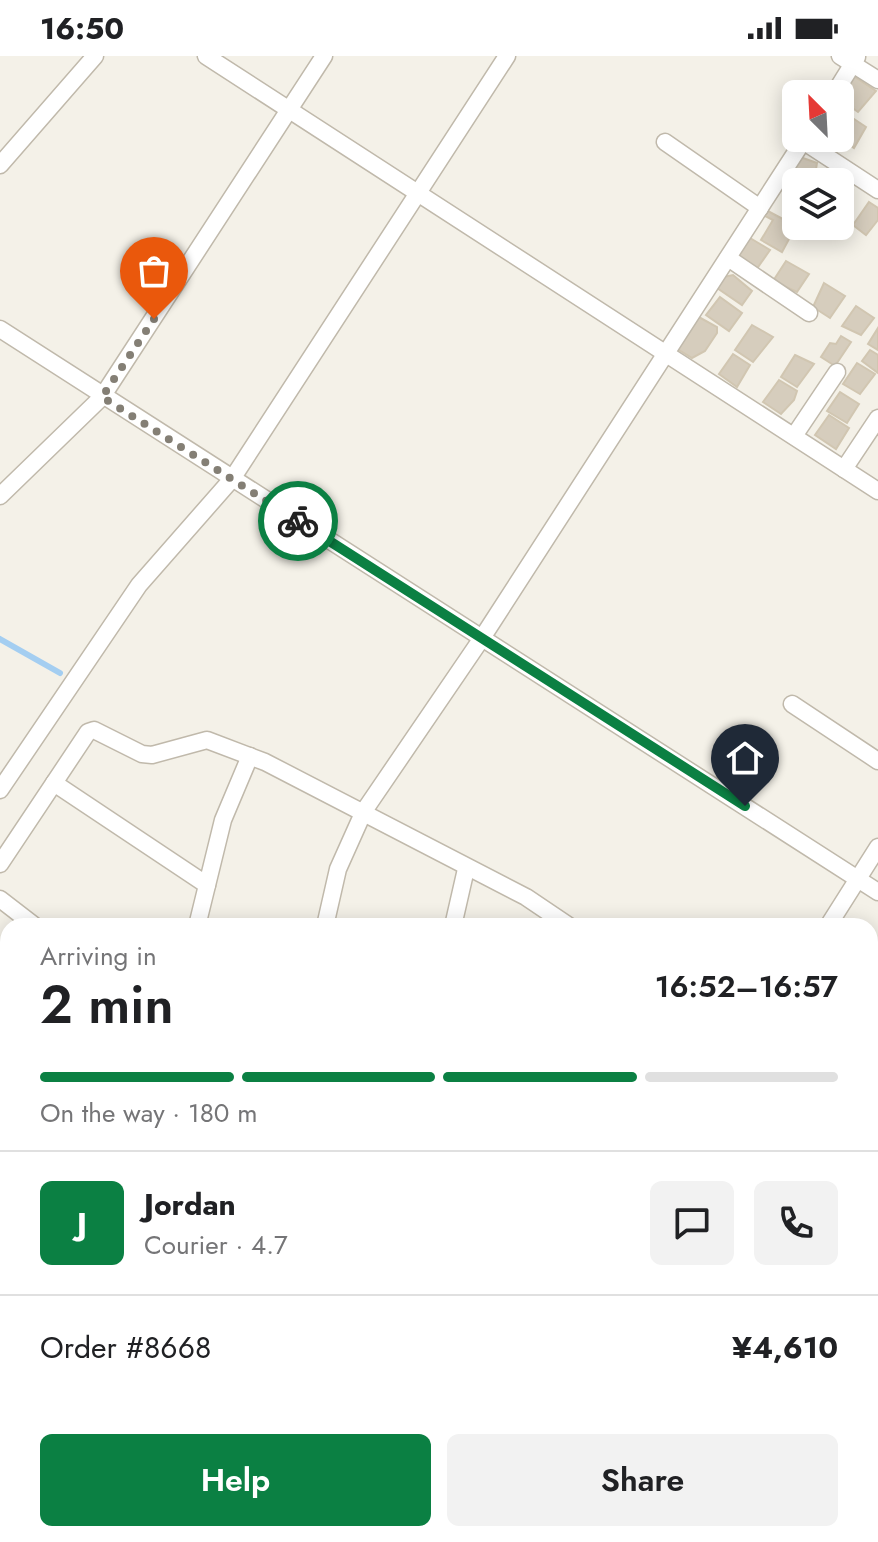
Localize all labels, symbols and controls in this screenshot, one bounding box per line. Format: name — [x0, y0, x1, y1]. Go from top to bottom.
text: 16:50 — [40, 7, 124, 50]
north arrow — [782, 80, 854, 152]
map controls — [782, 80, 854, 240]
button: layers — [782, 168, 854, 240]
pin — [120, 237, 188, 319]
icon: bag — [132, 249, 176, 293]
courier — [258, 481, 338, 561]
icon: bike — [276, 499, 320, 543]
pin — [711, 724, 779, 806]
icon: home — [723, 736, 767, 780]
text: Arriving in — [40, 937, 157, 975]
text: 16:52–16:57 — [655, 965, 838, 1008]
text: 2 min — [40, 967, 173, 1043]
text: On the way · 180 m — [40, 1094, 258, 1132]
button: chat — [650, 1181, 734, 1265]
button: phone — [754, 1181, 838, 1265]
text: Jordan — [144, 1183, 236, 1226]
text: J — [77, 1202, 87, 1245]
text: Courier · 4.7 — [144, 1226, 288, 1264]
text: Order #8668 — [40, 1326, 211, 1369]
text: ¥4,610 — [732, 1326, 838, 1369]
button: Help — [40, 1434, 431, 1526]
button: Share — [447, 1434, 838, 1526]

